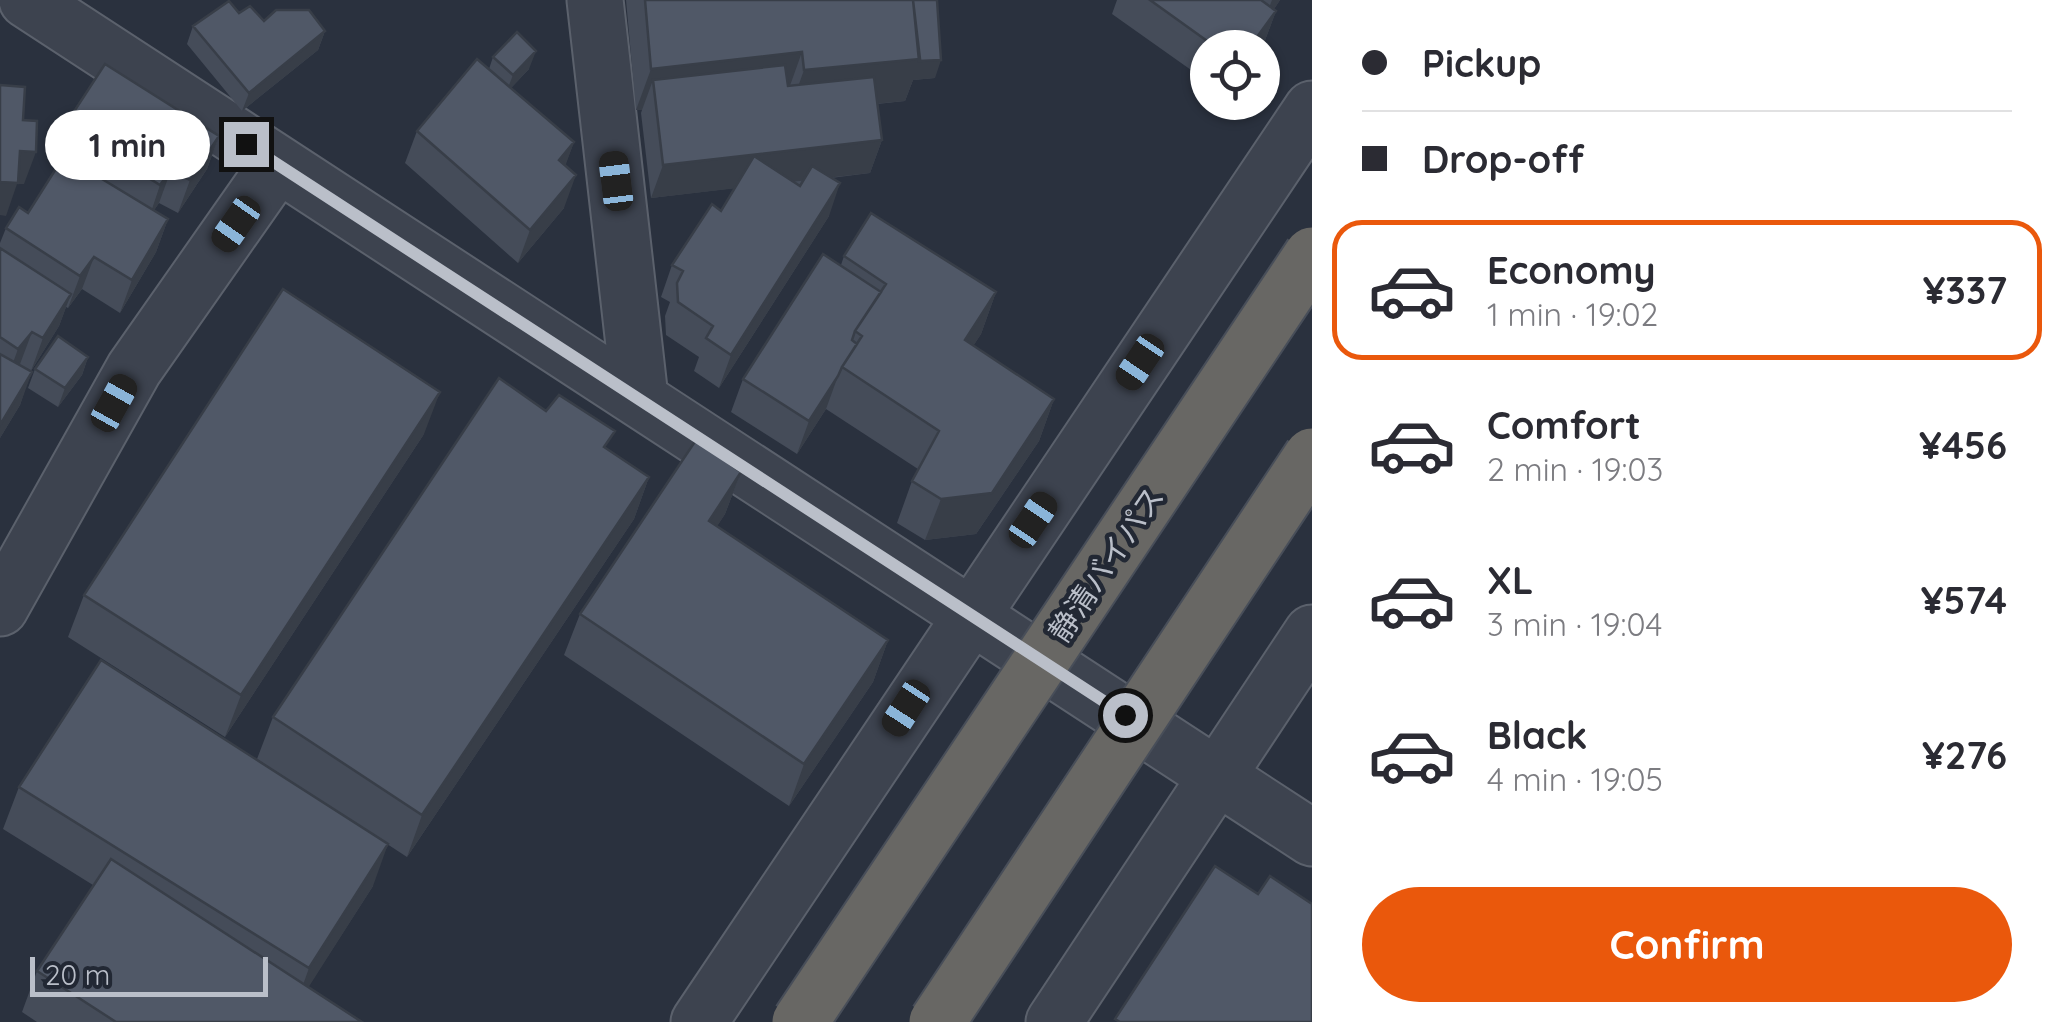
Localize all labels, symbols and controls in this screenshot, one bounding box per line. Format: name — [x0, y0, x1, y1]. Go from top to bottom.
map controls — [1190, 30, 1280, 120]
button: locate — [1190, 30, 1280, 120]
text: Pickup — [1422, 39, 1541, 87]
callout: 1 min — [46, 109, 211, 179]
route end — [224, 122, 269, 167]
text: 1 min — [89, 125, 166, 165]
text: Drop-off — [1422, 135, 1584, 183]
car — [597, 149, 635, 213]
car — [207, 191, 265, 257]
icon: car — [1367, 245, 1457, 335]
text: Economy — [1487, 246, 1656, 294]
text: ¥337 — [1923, 266, 2007, 314]
text: 1 min · 19:02 — [1487, 294, 1658, 334]
car — [1111, 329, 1169, 395]
car — [86, 369, 142, 437]
icon: car — [1367, 400, 1457, 490]
text: Comfort — [1487, 401, 1641, 449]
text: ¥456 — [1919, 421, 2007, 469]
text: 2 min · 19:03 — [1487, 449, 1663, 489]
street label: 静清バイパス — [1040, 479, 1172, 649]
car — [1004, 487, 1062, 553]
icon: car — [1367, 555, 1457, 645]
text: XL — [1487, 556, 1533, 604]
text: ¥574 — [1921, 576, 2007, 624]
text: 3 min · 19:04 — [1487, 604, 1662, 644]
car — [877, 675, 935, 741]
route start — [1103, 693, 1148, 738]
icon: car — [1367, 710, 1457, 800]
text: Black — [1487, 711, 1587, 759]
text: ¥276 — [1922, 731, 2007, 779]
text: 4 min · 19:05 — [1487, 759, 1663, 799]
button: Confirm — [1362, 887, 2012, 1002]
scale bar — [30, 952, 268, 996]
text: 20 m — [45, 957, 110, 992]

